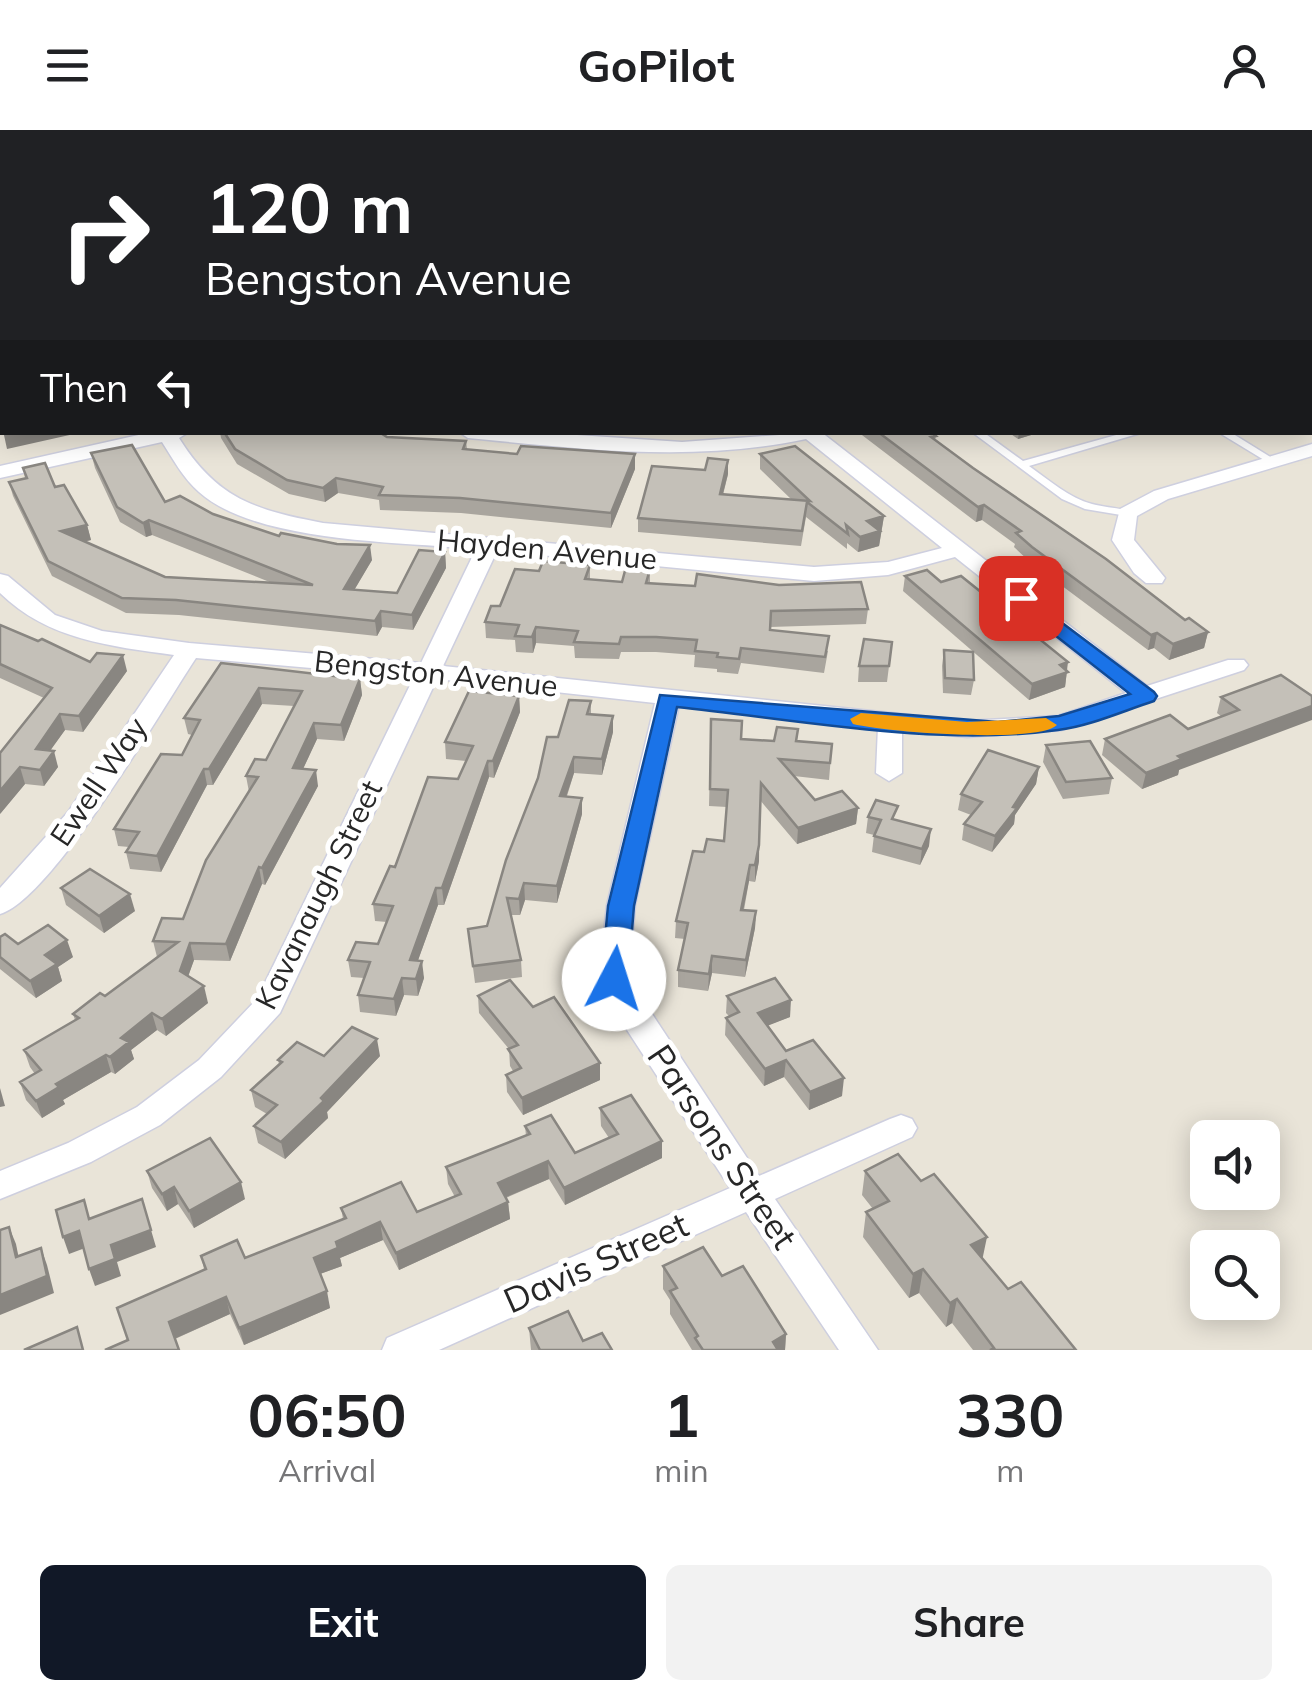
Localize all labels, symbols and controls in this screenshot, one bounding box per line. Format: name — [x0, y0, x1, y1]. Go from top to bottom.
text: GoPilot — [578, 37, 734, 93]
icon: menu — [40, 38, 95, 93]
icon: person — [1217, 38, 1272, 93]
text: 120 m — [205, 163, 413, 251]
icon: right — [40, 170, 170, 300]
text: Bengston Avenue — [205, 250, 572, 306]
icon: left — [148, 360, 203, 415]
text: Then — [40, 364, 128, 412]
street label: Hayden Avenue — [435, 520, 659, 578]
pin — [979, 556, 1064, 641]
icon: arrive — [994, 571, 1049, 626]
street label: Bengston Avenue — [313, 641, 560, 705]
street label: Ewell Way — [41, 710, 155, 853]
street label: Kavanaugh Street — [246, 774, 390, 1015]
position arrow — [562, 927, 666, 1031]
street label: Parsons Street — [638, 1036, 807, 1257]
map controls — [1190, 1120, 1280, 1320]
button: sound — [1190, 1120, 1280, 1210]
street label: Davis Street — [497, 1202, 695, 1322]
button: search — [1190, 1230, 1280, 1320]
text: 06:50 — [248, 1377, 407, 1452]
text: 1 — [663, 1377, 699, 1452]
text: 330 — [956, 1377, 1064, 1452]
text: Arrival — [278, 1450, 376, 1490]
text: min — [654, 1450, 709, 1490]
text: m — [996, 1450, 1024, 1490]
button: Exit — [40, 1565, 646, 1680]
button: Share — [666, 1565, 1272, 1680]

